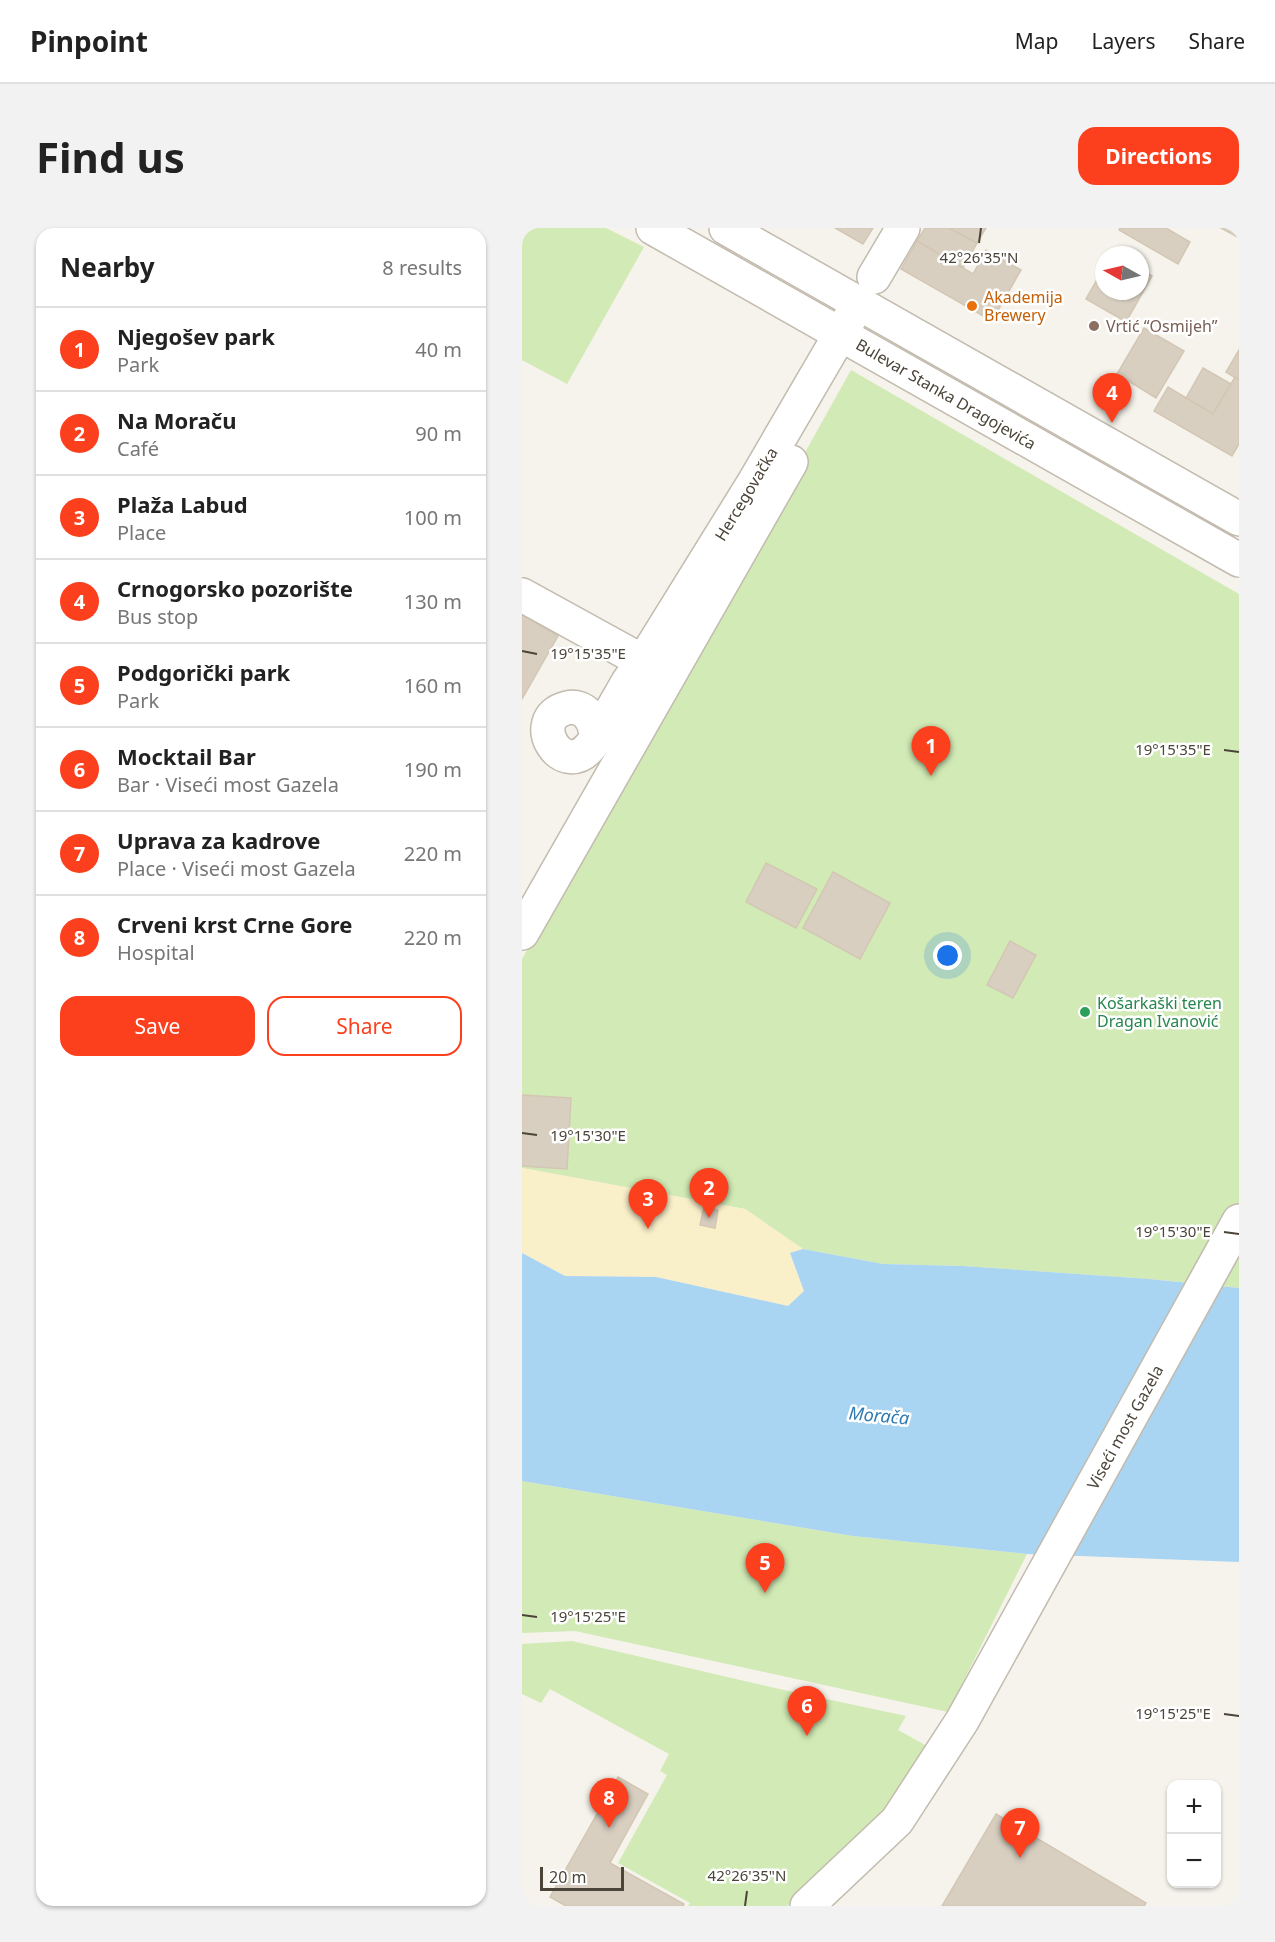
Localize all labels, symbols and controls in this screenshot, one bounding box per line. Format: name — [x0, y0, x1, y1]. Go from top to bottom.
text: Pinpoint — [30, 22, 148, 60]
text: Map — [1015, 27, 1059, 55]
text: Layers — [1092, 27, 1156, 55]
text: Share — [1189, 27, 1245, 55]
button: Directions — [1078, 127, 1239, 185]
text: Find us — [36, 128, 185, 185]
north arrow — [1095, 246, 1149, 300]
text: 42°26'35"N — [940, 247, 1018, 267]
text: Nearby — [60, 249, 155, 285]
text: 8 results — [382, 254, 462, 281]
place label: Akademija Brewery — [984, 286, 1063, 326]
marker: Akademija Brewery — [965, 299, 979, 313]
place label: Vrtić “Osmijeh” — [1106, 315, 1218, 337]
marker: Vrtić “Osmijeh” — [1087, 319, 1101, 333]
text: Njegošev park — [117, 321, 275, 351]
street label: Bulevar Stanka Dragojevića — [852, 333, 1040, 455]
text: 1 — [74, 336, 85, 363]
text: 40 m — [415, 336, 462, 363]
text: Park — [117, 351, 159, 378]
pin: 4 — [1092, 374, 1132, 423]
text: Na Moraču — [117, 405, 237, 435]
text: 2 — [74, 420, 85, 447]
text: 90 m — [415, 420, 462, 447]
text: Café — [117, 435, 159, 462]
street label: Hercegovačka — [709, 443, 783, 545]
text: Plaža Labud — [117, 489, 248, 519]
text: 3 — [74, 504, 85, 531]
text: 100 m — [404, 504, 462, 531]
text: Place — [117, 519, 166, 546]
text: Crnogorsko pozorište — [117, 573, 353, 603]
text: 4 — [74, 588, 85, 615]
text: 130 m — [404, 588, 462, 615]
text: Bus stop — [117, 603, 198, 630]
text: 19°15'35"E — [550, 643, 626, 663]
text: Podgorički park — [117, 657, 290, 687]
text: 5 — [74, 672, 85, 699]
text: 160 m — [404, 672, 462, 699]
text: Park — [117, 687, 159, 714]
pin: 1 — [912, 726, 950, 776]
text: 19°15'35"E — [1135, 739, 1211, 759]
text: Mocktail Bar — [117, 741, 256, 771]
text: 6 — [74, 756, 85, 783]
text: 190 m — [404, 756, 462, 783]
text: Bar · Viseći most Gazela — [117, 771, 339, 798]
text: Uprava za kadrove — [117, 825, 320, 855]
text: 7 — [74, 840, 85, 867]
text: 220 m — [404, 840, 462, 867]
text: Place · Viseći most Gazela — [117, 855, 356, 882]
text: Crveni krst Crne Gore — [117, 909, 352, 939]
text: 8 — [74, 924, 85, 951]
text: 220 m — [404, 924, 462, 951]
text: Hospital — [117, 939, 195, 966]
your location — [933, 941, 962, 970]
place label: Košarkaški teren Dragan Ivanović — [1097, 992, 1222, 1032]
button: Save — [60, 996, 255, 1056]
button: Share — [267, 996, 462, 1056]
marker: Košarkaški teren Dragan Ivanović — [1078, 1005, 1092, 1019]
text: 19°15'30"E — [550, 1125, 626, 1145]
pin: 2 — [690, 1168, 729, 1218]
pin: 3 — [628, 1180, 668, 1229]
text: 19°15'30"E — [1135, 1221, 1211, 1241]
street label: Viseći most Gazela — [1082, 1361, 1168, 1493]
water label: Morača — [848, 1400, 910, 1430]
pin: 5 — [746, 1544, 784, 1593]
text: 19°15'25"E — [550, 1606, 626, 1626]
pin: 6 — [788, 1686, 826, 1736]
text: 19°15'25"E — [1135, 1703, 1211, 1723]
pin: 8 — [590, 1778, 628, 1828]
map controls — [1167, 1780, 1221, 1888]
button: + — [1167, 1780, 1221, 1834]
pin: 7 — [1000, 1808, 1040, 1858]
button: − — [1167, 1834, 1221, 1888]
scale bar — [540, 1864, 624, 1892]
text: 42°26'35"N — [708, 1865, 786, 1885]
text: 20 m — [549, 1866, 586, 1888]

